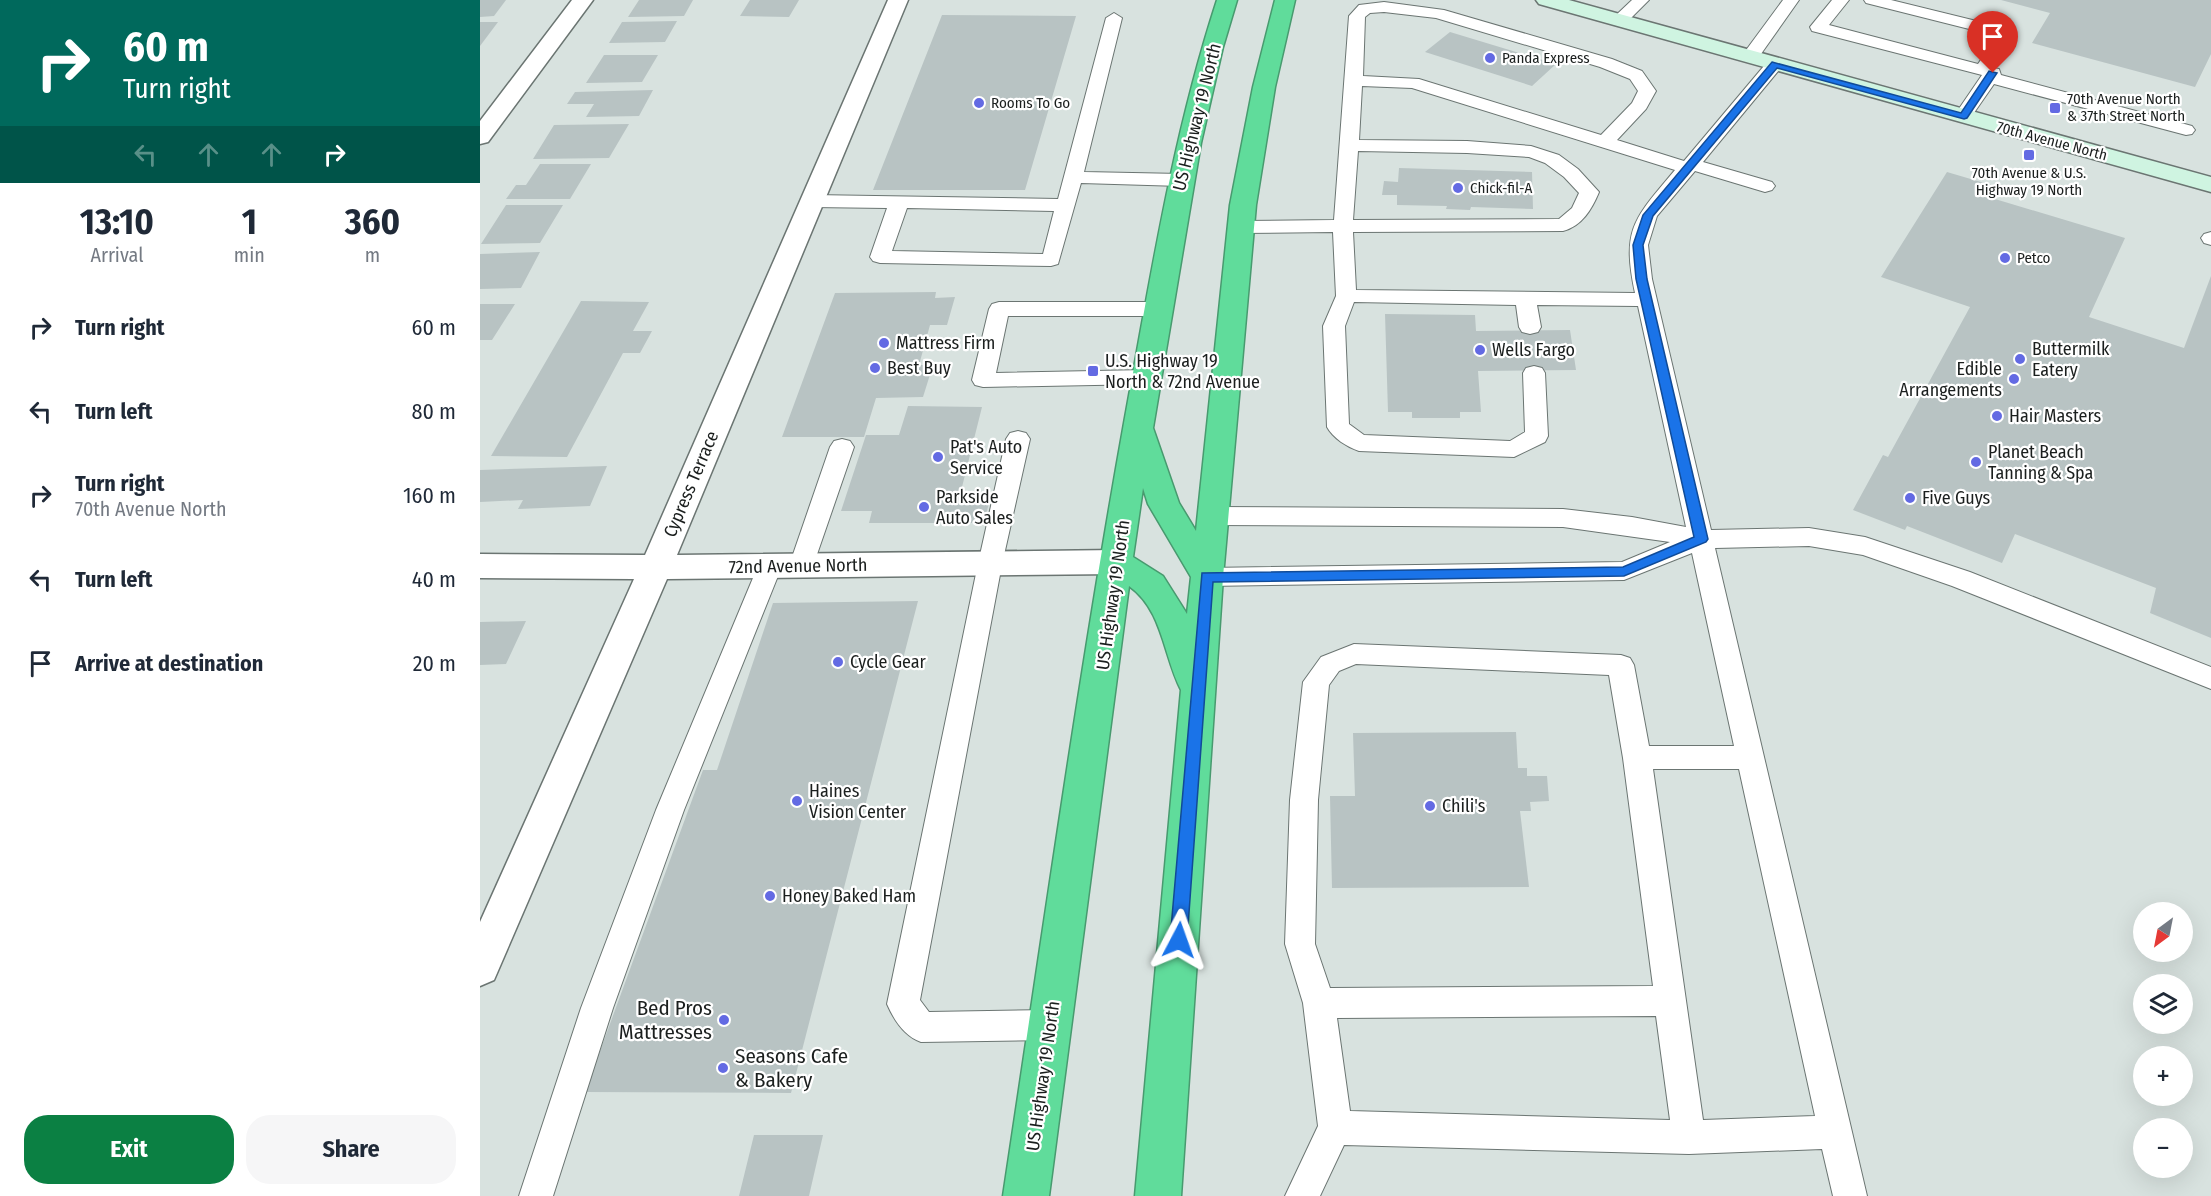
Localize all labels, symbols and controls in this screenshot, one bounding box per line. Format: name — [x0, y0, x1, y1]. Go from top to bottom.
pin — [1967, 11, 2018, 73]
icon: arrive — [1976, 20, 2009, 53]
text: 60 m — [123, 22, 209, 72]
icon: right — [24, 24, 102, 102]
street label: US Highway 19 North — [1168, 41, 1226, 193]
place label: Panda Express — [1502, 49, 1590, 67]
marker: Panda Express — [1483, 51, 1497, 65]
text: Turn right — [123, 73, 231, 105]
place label: 70th Avenue North & 37th Street North — [2067, 90, 2185, 125]
place label: Rooms To Go — [991, 94, 1070, 112]
marker: Rooms To Go — [972, 96, 986, 110]
marker: 70th Avenue North & 37th Street North — [2048, 101, 2062, 115]
street label: 70th Avenue North — [1995, 118, 2109, 164]
icon: left — [129, 138, 162, 171]
icon: ahead — [192, 138, 225, 171]
icon: ahead — [255, 138, 288, 171]
icon: right — [318, 138, 351, 171]
marker: 70th Avenue & U.S. Highway 19 North — [2022, 148, 2036, 162]
place label: 70th Avenue & U.S. Highway 19 North — [1972, 164, 2086, 199]
place label: Chick-fil-A — [1470, 179, 1532, 197]
marker: Chick-fil-A — [1451, 181, 1465, 195]
text: 13:10 — [80, 200, 154, 244]
text: 1 — [242, 200, 257, 244]
text: 360 — [345, 200, 400, 244]
text: Arrival — [90, 243, 143, 267]
text: min — [234, 243, 265, 267]
text: m — [365, 243, 380, 267]
place label: Petco — [2017, 249, 2051, 267]
marker: Petco — [1998, 251, 2012, 265]
icon: right — [24, 311, 57, 344]
text: Turn right — [75, 314, 164, 341]
text: 60 m — [412, 314, 456, 341]
place label: Mattress Firm — [896, 332, 995, 354]
marker: Mattress Firm — [877, 336, 891, 350]
place label: Buttermilk Eatery — [2032, 338, 2110, 381]
place label: Wells Fargo — [1492, 339, 1575, 361]
marker: Wells Fargo — [1473, 343, 1487, 357]
place label: U.S. Highway 19 North & 72nd Avenue — [1105, 350, 1260, 393]
marker: Buttermilk Eatery — [2013, 352, 2027, 366]
place label: Best Buy — [887, 357, 951, 379]
place label: Edible Arrangements — [1899, 358, 2002, 401]
marker: Best Buy — [868, 361, 882, 375]
marker: U.S. Highway 19 North & 72nd Avenue — [1086, 364, 1100, 378]
marker: Edible Arrangements — [2007, 372, 2021, 386]
icon: left — [24, 395, 57, 428]
text: Turn left — [75, 398, 153, 425]
text: 80 m — [411, 398, 456, 425]
place label: Hair Masters — [2009, 405, 2101, 427]
marker: Hair Masters — [1990, 409, 2004, 423]
street label: Cypress Terrace — [659, 427, 723, 540]
place label: Pat's Auto Service — [950, 436, 1022, 479]
place label: Planet Beach Tanning & Spa — [1988, 441, 2093, 484]
marker: Pat's Auto Service — [931, 450, 945, 464]
marker: Planet Beach Tanning & Spa — [1969, 455, 1983, 469]
text: Turn right — [75, 470, 164, 497]
icon: right — [24, 479, 57, 512]
text: 160 m — [403, 482, 456, 509]
place label: Parkside Auto Sales — [936, 486, 1013, 529]
place label: Five Guys — [1922, 487, 1991, 509]
marker: Five Guys — [1903, 491, 1917, 505]
text: 70th Avenue North — [75, 497, 227, 521]
marker: Parkside Auto Sales — [917, 500, 931, 514]
street label: US Highway 19 North — [1092, 518, 1134, 672]
street label: 72nd Avenue North — [728, 554, 868, 578]
icon: left — [24, 563, 57, 596]
text: Turn left — [75, 566, 153, 593]
text: 40 m — [412, 566, 456, 593]
icon: arrive — [24, 647, 57, 680]
text: Arrive at destination — [75, 650, 263, 677]
text: 20 m — [413, 650, 456, 677]
place label: Cycle Gear — [850, 651, 927, 673]
marker: Cycle Gear — [831, 655, 845, 669]
place label: Haines Vision Center — [809, 780, 907, 823]
marker: Haines Vision Center — [790, 794, 804, 808]
place label: Chili's — [1442, 795, 1486, 817]
marker: Chili's — [1423, 799, 1437, 813]
place label: Honey Baked Ham — [782, 885, 916, 907]
marker: Honey Baked Ham — [763, 889, 777, 903]
north arrow — [2133, 902, 2193, 962]
map controls — [2133, 902, 2193, 1178]
position arrow — [1147, 908, 1211, 972]
button: layers — [2133, 974, 2193, 1034]
place label: Bed Pros Mattresses — [619, 995, 712, 1045]
street label: US Highway 19 North — [1022, 999, 1064, 1153]
marker: Bed Pros Mattresses — [717, 1013, 731, 1027]
place label: Seasons Cafe & Bakery — [735, 1043, 848, 1093]
button: + — [2133, 1046, 2193, 1106]
marker: Seasons Cafe & Bakery — [716, 1061, 730, 1075]
button: Exit — [24, 1115, 234, 1184]
button: Share — [246, 1115, 456, 1184]
button: − — [2133, 1118, 2193, 1178]

